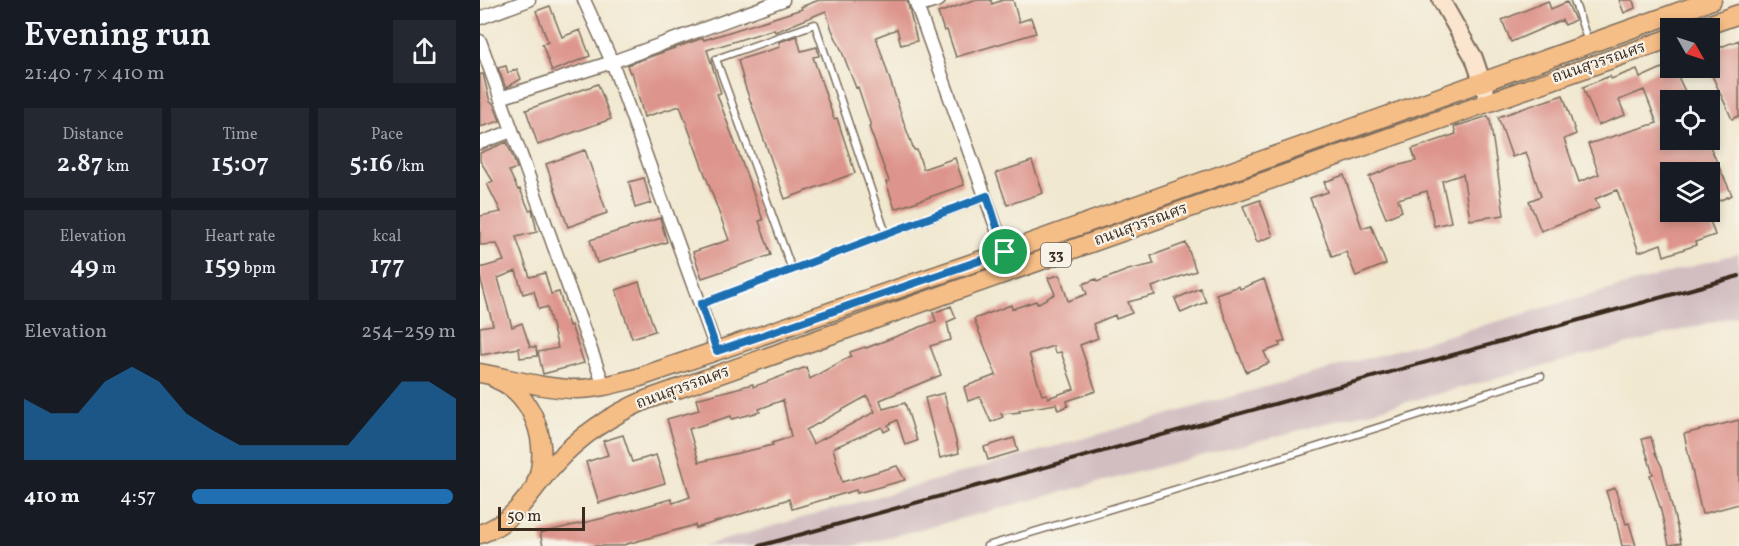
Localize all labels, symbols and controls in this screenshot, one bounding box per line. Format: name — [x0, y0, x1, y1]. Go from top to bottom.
text: Evening run — [24, 14, 211, 60]
north arrow — [1660, 18, 1720, 78]
map controls — [1660, 18, 1720, 222]
button: share — [393, 20, 456, 83]
street label: ถนนสุวรรณศร — [1549, 37, 1649, 89]
text: 21:40 · 7 × 410 m — [24, 60, 165, 88]
button: locate — [1660, 90, 1720, 150]
text: Distance — [62, 124, 124, 146]
text: Time — [222, 124, 258, 146]
text: Pace — [371, 124, 403, 146]
text: 2.87 — [57, 146, 103, 182]
text: 15:07 — [211, 146, 269, 182]
text: 5:16 — [349, 146, 393, 182]
text: km — [103, 156, 129, 178]
text: /km — [393, 156, 425, 178]
button: layers — [1660, 162, 1720, 222]
street label: ถนนสุวรรณศร — [1091, 198, 1191, 252]
text: Elevation — [60, 226, 126, 248]
text: Heart rate — [205, 226, 275, 248]
text: kcal — [373, 226, 401, 248]
pin — [979, 226, 1030, 277]
icon: arrive — [988, 235, 1021, 268]
road number: 33 — [1041, 243, 1071, 267]
text: 49 — [70, 248, 99, 284]
text: 159 — [204, 248, 241, 284]
text: 177 — [369, 248, 405, 284]
text: m — [99, 258, 116, 280]
text: bpm — [241, 258, 276, 280]
text: Elevation — [24, 318, 107, 346]
text: 254–259 m — [361, 318, 456, 346]
street label: ถนนสุวรรณศร — [633, 361, 733, 415]
text: 410 m — [24, 483, 80, 511]
text: 4:57 — [120, 483, 156, 511]
scale bar — [498, 504, 585, 532]
text: 50 m — [507, 506, 541, 528]

